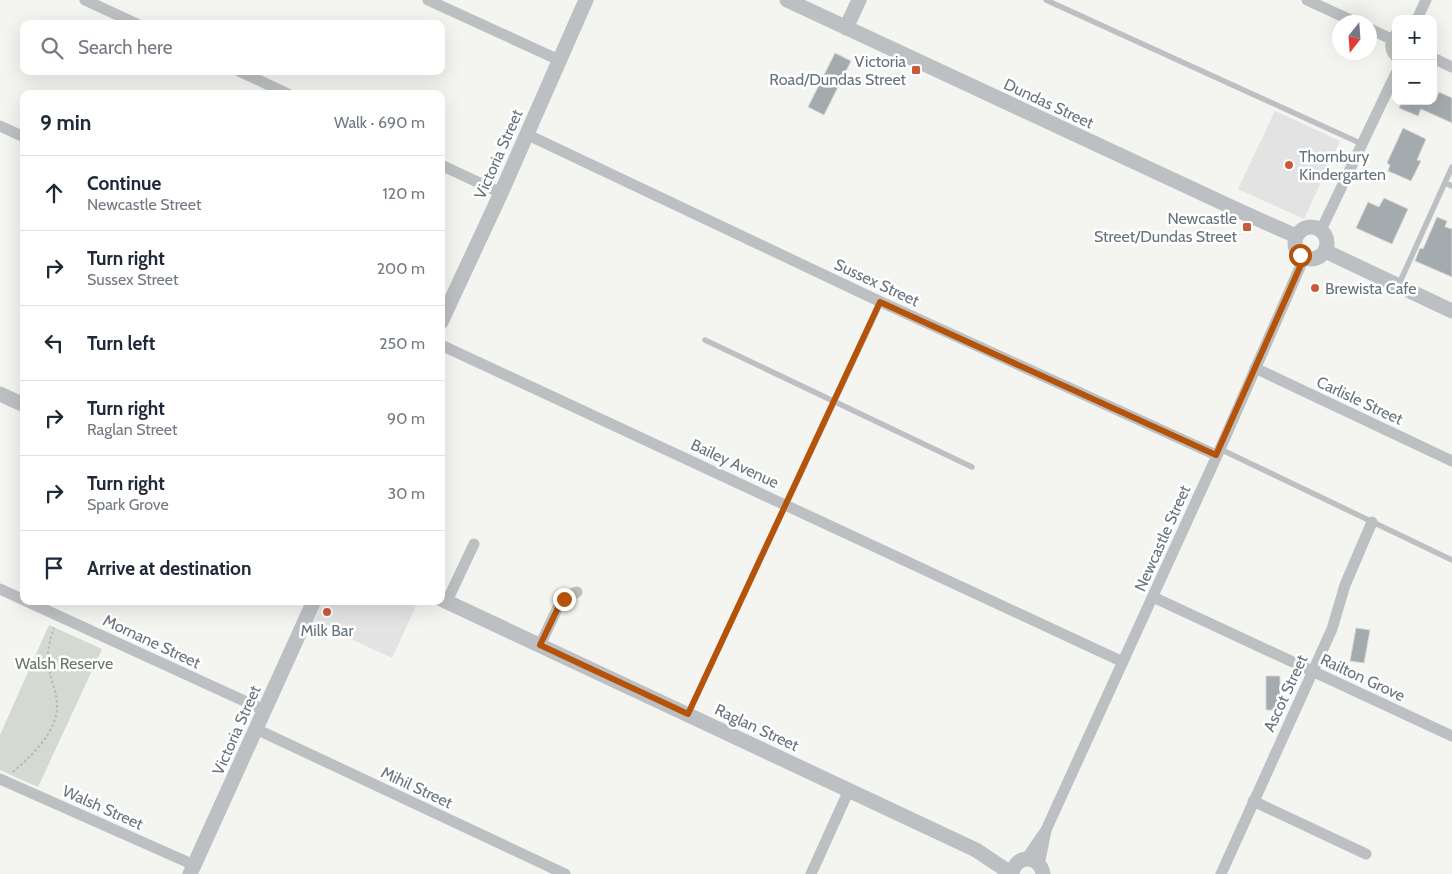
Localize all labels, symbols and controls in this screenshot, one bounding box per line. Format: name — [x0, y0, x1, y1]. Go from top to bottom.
north arrow — [1332, 15, 1377, 60]
map controls — [1392, 15, 1437, 105]
button: + — [1392, 15, 1437, 60]
search box — [20, 20, 445, 75]
icon: search — [38, 34, 66, 62]
text: Search here — [78, 36, 172, 59]
place label: Victoria Road/Dundas Street — [769, 52, 907, 89]
button: − — [1392, 60, 1437, 105]
marker: Victoria Road/Dundas Street — [910, 64, 922, 76]
street label: Dundas Street — [1001, 74, 1097, 133]
street label: Victoria Street — [470, 106, 527, 202]
text: 9 min — [40, 110, 91, 135]
text: Walk · 690 m — [334, 113, 425, 132]
place label: Thornbury Kindergarten — [1299, 147, 1386, 184]
marker: Thornbury Kindergarten — [1283, 159, 1295, 171]
text: Continue — [87, 172, 161, 195]
icon: ahead — [40, 179, 68, 207]
text: 120 m — [383, 184, 425, 203]
text: Newcastle Street — [87, 195, 201, 214]
place label: Newcastle Street/Dundas Street — [1094, 209, 1238, 246]
marker: Newcastle Street/Dundas Street — [1241, 221, 1253, 233]
route start — [1289, 244, 1312, 267]
text: Turn right — [87, 247, 165, 270]
icon: right — [40, 254, 68, 282]
street label: Sussex Street — [831, 255, 923, 311]
text: 200 m — [377, 259, 425, 278]
text: Sussex Street — [87, 270, 178, 289]
place label: Brewista Cafe — [1325, 279, 1417, 298]
marker: Brewista Cafe — [1309, 282, 1321, 294]
icon: left — [40, 329, 68, 357]
text: Turn left — [87, 332, 155, 355]
text: 250 m — [379, 334, 425, 353]
street label: Carlisle Street — [1314, 372, 1406, 429]
text: Turn right — [87, 397, 165, 420]
icon: right — [40, 404, 68, 432]
text: 90 m — [387, 409, 425, 428]
text: Raglan Street — [87, 420, 177, 439]
street label: Bailey Avenue — [688, 435, 782, 492]
text: Turn right — [87, 472, 165, 495]
icon: right — [40, 479, 68, 507]
street label: Newcastle Street — [1131, 482, 1195, 594]
text: 30 m — [388, 484, 425, 503]
text: Spark Grove — [87, 495, 169, 514]
icon: arrive — [40, 554, 68, 582]
text: Arrive at destination — [87, 557, 251, 580]
route end — [553, 588, 576, 611]
marker: Milk Bar — [321, 606, 333, 618]
street label: Mornane Street — [100, 611, 204, 673]
place label: Milk Bar — [300, 621, 354, 640]
street label: Railton Grove — [1317, 650, 1408, 705]
street label: Ascot Street — [1259, 651, 1312, 735]
park label: Walsh Reserve — [15, 654, 113, 673]
street label: Victoria Street — [208, 682, 265, 778]
street label: Raglan Street — [712, 700, 802, 755]
street label: Mihil Street — [378, 763, 456, 813]
street label: Walsh Street — [60, 781, 146, 834]

